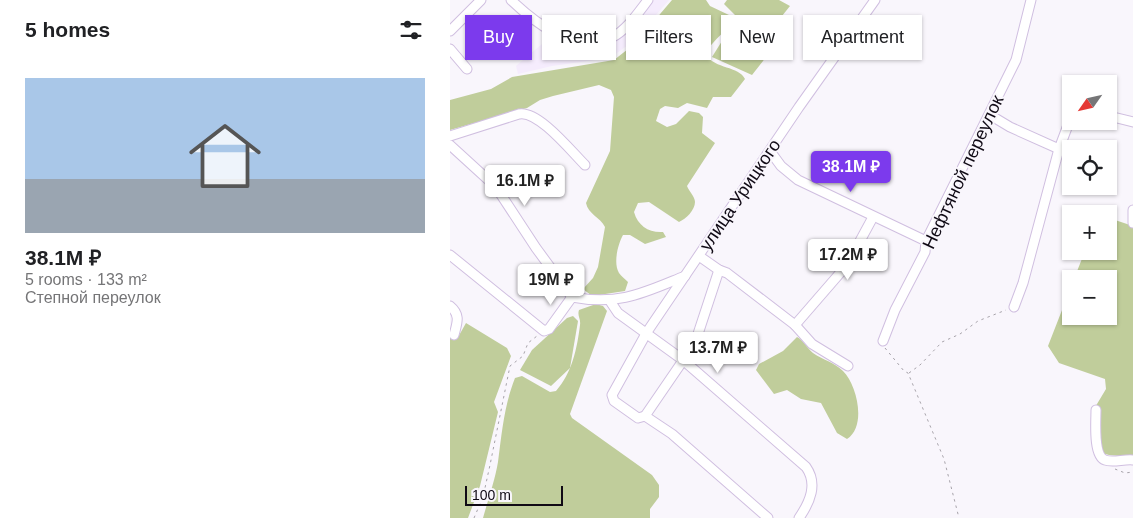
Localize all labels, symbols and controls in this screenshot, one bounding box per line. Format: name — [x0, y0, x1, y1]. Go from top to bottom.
chip: Buy — [465, 15, 532, 60]
chip: Rent — [542, 15, 616, 60]
chip: Filters — [626, 15, 711, 60]
chip: New — [721, 15, 793, 60]
chip: Apartment — [803, 15, 922, 60]
icon: filters — [397, 16, 425, 44]
text: 5 homes — [25, 18, 110, 41]
north arrow — [1062, 75, 1118, 130]
map controls — [1062, 75, 1117, 325]
street label: Нефтяной переулок — [919, 92, 1007, 252]
icon: home — [180, 111, 270, 201]
street label: улица Урицкого — [695, 136, 785, 254]
button: locate — [1062, 140, 1117, 195]
pin: 38.1M ₽ — [805, 150, 897, 193]
text: 38.1M ₽ — [822, 158, 880, 175]
pin: 16.1M ₽ — [479, 164, 571, 207]
text: 16.1M ₽ — [496, 172, 554, 189]
button: + — [1062, 205, 1117, 260]
pin: 17.2M ₽ — [802, 238, 894, 281]
text: 38.1M ₽ — [25, 246, 101, 269]
text: 17.2M ₽ — [819, 246, 877, 263]
pin: 19M ₽ — [516, 264, 586, 306]
button: − — [1062, 270, 1117, 325]
text: 5 rooms · 133 m² — [25, 271, 147, 288]
text: 19M ₽ — [529, 271, 573, 288]
text: Степной переулок — [25, 289, 161, 306]
pin: 13.7M ₽ — [672, 332, 764, 374]
text: 13.7M ₽ — [689, 339, 747, 356]
scale bar — [465, 483, 562, 506]
text: 100 m — [472, 487, 511, 503]

